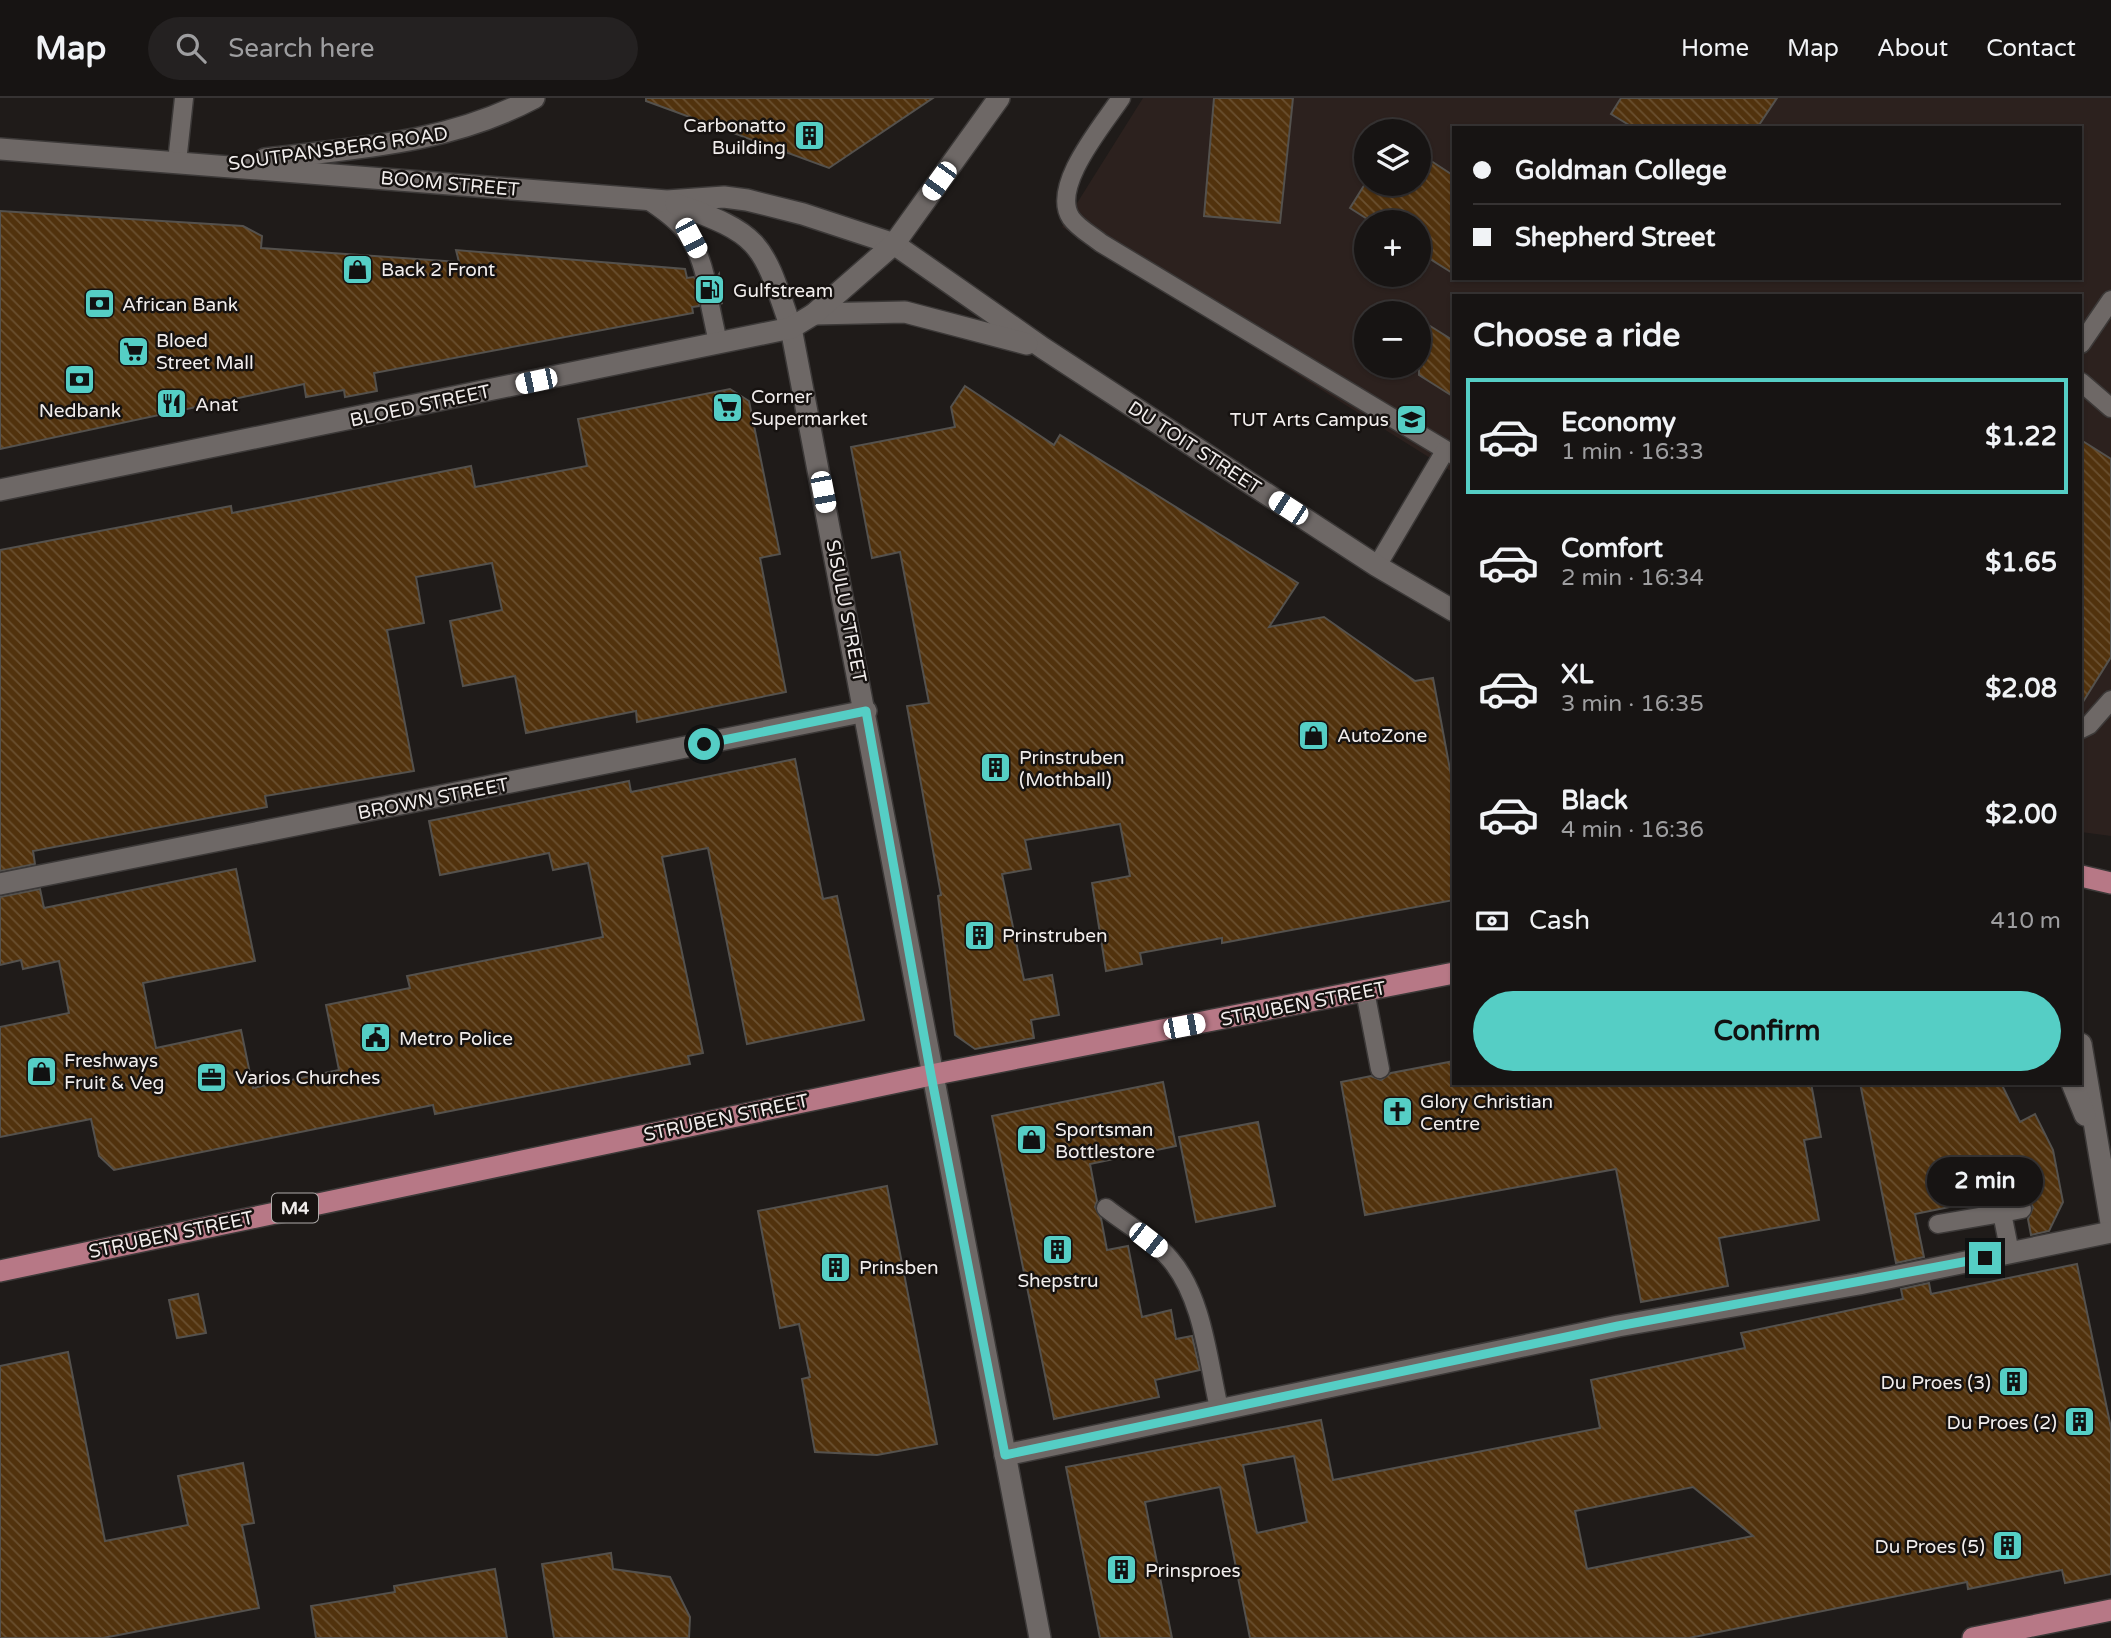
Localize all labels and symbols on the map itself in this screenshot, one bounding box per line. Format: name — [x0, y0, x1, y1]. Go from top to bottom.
place label: Carbonatto Building — [683, 115, 786, 159]
building icon: Carbonatto Building — [792, 119, 826, 153]
street label: SOUTPANSBERG ROAD — [227, 123, 449, 175]
car — [919, 158, 960, 204]
street label: BOOM STREET — [380, 167, 521, 201]
car — [672, 215, 711, 261]
shop icon: Back 2 Front — [341, 252, 375, 286]
place label: Back 2 Front — [381, 259, 495, 281]
fuel station icon: Gulfstream — [693, 273, 727, 307]
place label: Gulfstream — [733, 280, 833, 302]
bank icon: African Bank — [82, 287, 116, 321]
place label: African Bank — [122, 294, 238, 316]
place label: Bloed Street Mall — [156, 330, 254, 374]
supermarket icon: Bloed Street Mall — [116, 334, 150, 368]
bank icon: Nedbank — [63, 362, 97, 396]
car — [514, 366, 559, 396]
street label: BLOED STREET — [348, 380, 493, 432]
place label: Corner Supermarket — [751, 386, 868, 430]
restaurant icon: Anat — [155, 387, 189, 421]
supermarket icon: Corner Supermarket — [711, 390, 745, 424]
place label: Anat — [195, 394, 238, 416]
street label: DU TOIT STREET — [1124, 397, 1265, 499]
place label: Nedbank — [39, 400, 121, 422]
school or university icon: TUT Arts Campus — [1395, 402, 1429, 436]
place label: TUT Arts Campus — [1230, 409, 1389, 431]
car — [809, 469, 838, 515]
car — [1265, 488, 1312, 528]
street label: SISULU STREET — [821, 538, 871, 685]
shop icon: AutoZone — [1297, 718, 1331, 752]
place label: AutoZone — [1337, 725, 1427, 747]
route start — [688, 728, 720, 760]
place label: Prinstruben (Mothball) — [1019, 747, 1125, 791]
building icon: Prinstruben (Mothball) — [979, 751, 1013, 785]
street label: BROWN STREET — [356, 773, 511, 824]
building icon: Prinstruben — [962, 918, 996, 952]
place label: Prinstruben — [1002, 925, 1108, 947]
street label: STRUBEN STREET — [1219, 977, 1388, 1031]
car — [1162, 1012, 1207, 1040]
public building icon: Metro Police — [359, 1021, 393, 1055]
place label: Metro Police — [399, 1028, 513, 1050]
place label: Freshways Fruit & Veg — [64, 1050, 165, 1094]
shop icon: Freshways Fruit & Veg — [24, 1054, 58, 1088]
office icon: Varios Churches — [195, 1060, 229, 1094]
place label: Varios Churches — [235, 1067, 380, 1089]
street label: STRUBEN STREET — [642, 1090, 811, 1146]
place label: Glory Christian Centre — [1420, 1091, 1553, 1135]
church icon: Glory Christian Centre — [1380, 1095, 1414, 1129]
place label: Sportsman Bottlestore — [1055, 1119, 1155, 1163]
shop icon: Sportsman Bottlestore — [1015, 1123, 1049, 1157]
callout: 2 min — [1927, 1156, 2043, 1206]
road number: M4 — [272, 1194, 318, 1223]
street label: STRUBEN STREET — [87, 1207, 256, 1263]
car — [1125, 1219, 1172, 1261]
building icon: Shepstru — [1041, 1232, 1075, 1266]
route end — [1969, 1242, 2001, 1274]
building icon: Prinsben — [819, 1250, 853, 1284]
place label: Prinsben — [859, 1257, 939, 1279]
place label: Shepstru — [1017, 1270, 1099, 1292]
building icon: Du Proes (3) — [1997, 1365, 2031, 1399]
place label: Du Proes (3) — [1881, 1372, 1991, 1394]
building icon: Du Proes (2) — [2063, 1405, 2097, 1439]
place label: Du Proes (2) — [1947, 1412, 2057, 1434]
building icon: Du Proes (5) — [1991, 1529, 2025, 1563]
place label: Du Proes (5) — [1875, 1536, 1985, 1558]
building icon: Prinsproes — [1105, 1553, 1139, 1587]
place label: Prinsproes — [1145, 1560, 1241, 1582]

